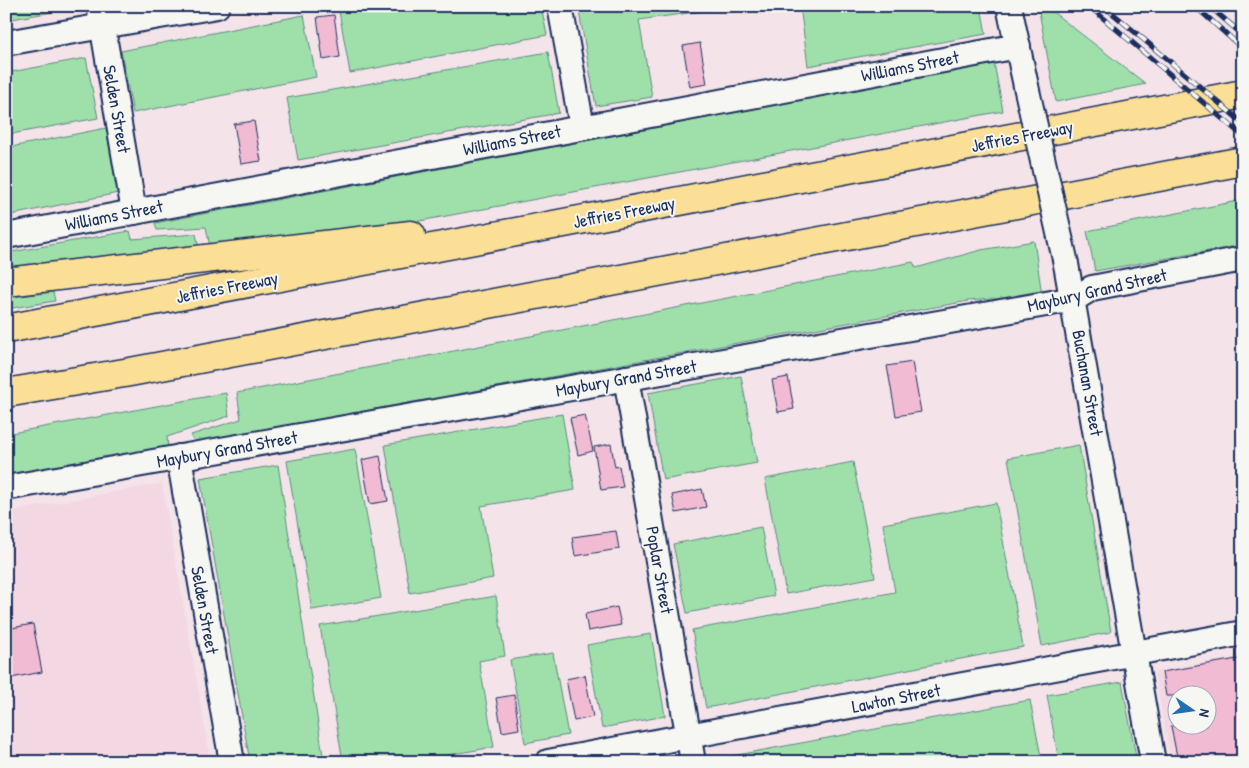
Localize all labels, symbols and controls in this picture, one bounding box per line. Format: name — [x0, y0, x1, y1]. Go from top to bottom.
street label: Williams Street — [859, 44, 962, 88]
street label: Selden Street — [97, 63, 137, 156]
street label: Jeffries Freeway — [969, 114, 1076, 158]
street label: Williams Street — [461, 118, 564, 162]
street label: Jeffries Freeway — [571, 190, 678, 234]
street label: Williams Street — [63, 193, 166, 237]
street label: Maybury Grand Street — [1025, 262, 1170, 318]
street label: Jeffries Freeway — [174, 265, 281, 309]
street label: Buchanan Street — [1066, 328, 1110, 439]
street label: Maybury Grand Street — [554, 353, 699, 403]
street label: Maybury Grand Street — [155, 424, 300, 474]
street label: Poplar Street — [640, 524, 680, 617]
street label: Selden Street — [185, 564, 225, 657]
street label: Lawton Street — [850, 677, 943, 719]
north arrow — [1166, 686, 1216, 736]
text: N — [1195, 707, 1215, 719]

